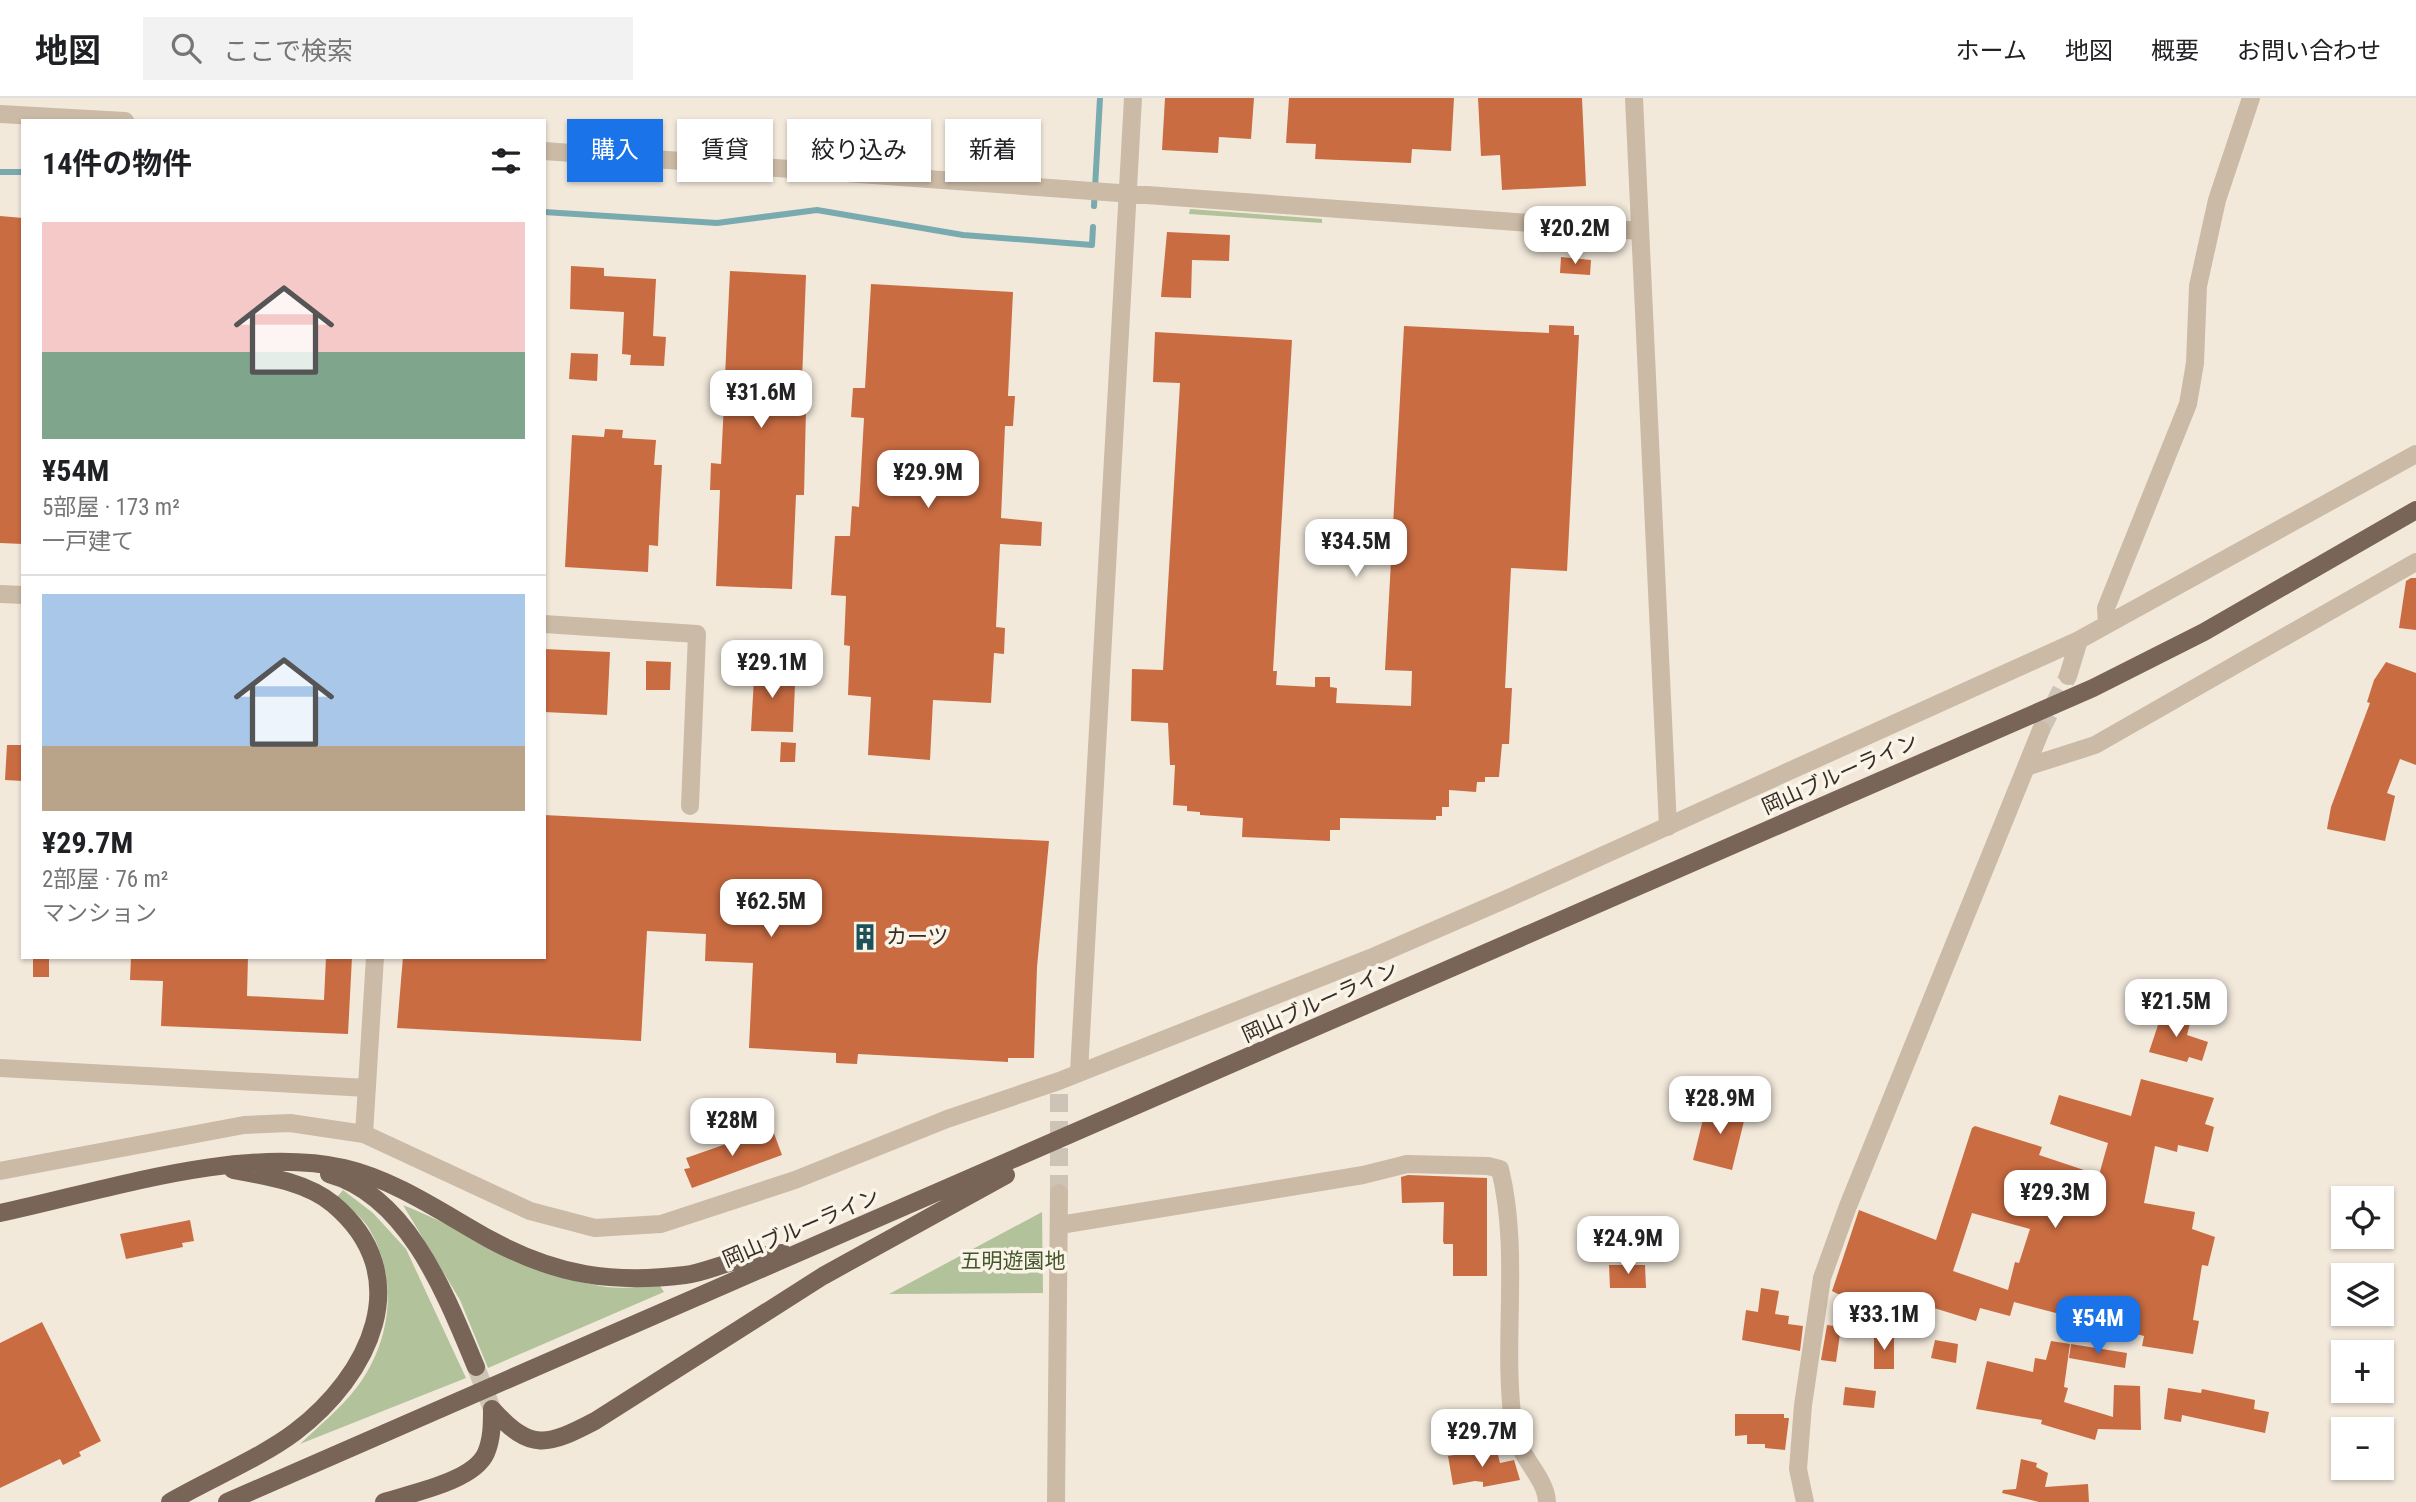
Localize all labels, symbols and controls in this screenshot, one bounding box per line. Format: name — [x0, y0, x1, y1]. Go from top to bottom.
search box — [143, 17, 633, 80]
icon: search — [167, 29, 205, 67]
text: 地図 — [35, 31, 101, 70]
text: ここで検索 — [223, 36, 353, 66]
text: ホーム — [1956, 37, 2027, 65]
text: 地図 — [2065, 37, 2113, 65]
text: 概要 — [2151, 37, 2199, 65]
text: お問い合わせ — [2237, 37, 2381, 65]
chip: 購入 — [567, 119, 663, 182]
chip: 賃貸 — [677, 119, 773, 182]
chip: 絞り込み — [787, 119, 931, 182]
chip: 新着 — [945, 119, 1041, 182]
icon: filters — [487, 142, 525, 180]
text: 14件の物件 — [42, 146, 192, 181]
pin: ¥20.2M — [1518, 206, 1632, 266]
text: ¥20.2M — [1540, 215, 1610, 242]
icon: home — [221, 267, 347, 393]
pin: ¥31.6M — [704, 370, 818, 430]
text: ¥31.6M — [726, 379, 796, 406]
pin: ¥29.9M — [871, 450, 985, 510]
text: ¥54M — [42, 453, 109, 488]
text: ¥29.9M — [893, 459, 963, 486]
text: 5部屋 · 173 m² — [42, 494, 180, 521]
pin: ¥34.5M — [1299, 519, 1413, 579]
text: 一戸建て — [42, 528, 134, 555]
text: ¥34.5M — [1321, 528, 1391, 555]
icon: home — [221, 639, 347, 765]
pin: ¥29.1M — [715, 640, 829, 700]
text: ¥29.1M — [737, 649, 807, 676]
street label: 岡山ブルーライン — [1758, 729, 1922, 819]
text: ¥29.7M — [42, 825, 133, 860]
text: 2部屋 · 76 m² — [42, 866, 168, 893]
pin: ¥62.5M — [714, 880, 828, 939]
text: ¥62.5M — [736, 888, 806, 915]
text: マンション — [42, 900, 157, 927]
building icon: カーツ — [850, 922, 880, 952]
place label: カーツ — [886, 925, 949, 949]
street label: 岡山ブルーライン — [1238, 957, 1402, 1047]
pin: ¥21.5M — [2119, 979, 2233, 1039]
text: ¥21.5M — [2141, 988, 2211, 1015]
pin: ¥28.9M — [1663, 1076, 1777, 1136]
text: ¥28.9M — [1685, 1085, 1755, 1112]
pin: ¥28M — [691, 1098, 773, 1158]
text: ¥28M — [706, 1107, 758, 1134]
pin: ¥29.3M — [1998, 1170, 2112, 1230]
text: ¥29.3M — [2020, 1179, 2090, 1206]
street label: 岡山ブルーライン — [719, 1184, 883, 1272]
map controls — [2331, 1186, 2394, 1480]
button: locate — [2331, 1186, 2394, 1249]
pin: ¥24.9M — [1571, 1216, 1685, 1276]
text: ¥24.9M — [1593, 1225, 1663, 1252]
park label: 五明遊園地 — [961, 1249, 1066, 1273]
button: layers — [2331, 1263, 2394, 1326]
pin: ¥33.1M — [1827, 1292, 1941, 1352]
pin: ¥54M — [2057, 1296, 2139, 1356]
text: ¥33.1M — [1849, 1301, 1919, 1328]
text: ¥54M — [2072, 1305, 2124, 1332]
button: + — [2331, 1340, 2394, 1403]
pin: ¥29.7M — [1425, 1410, 1539, 1469]
button: − — [2331, 1417, 2394, 1480]
text: ¥29.7M — [1447, 1418, 1517, 1445]

